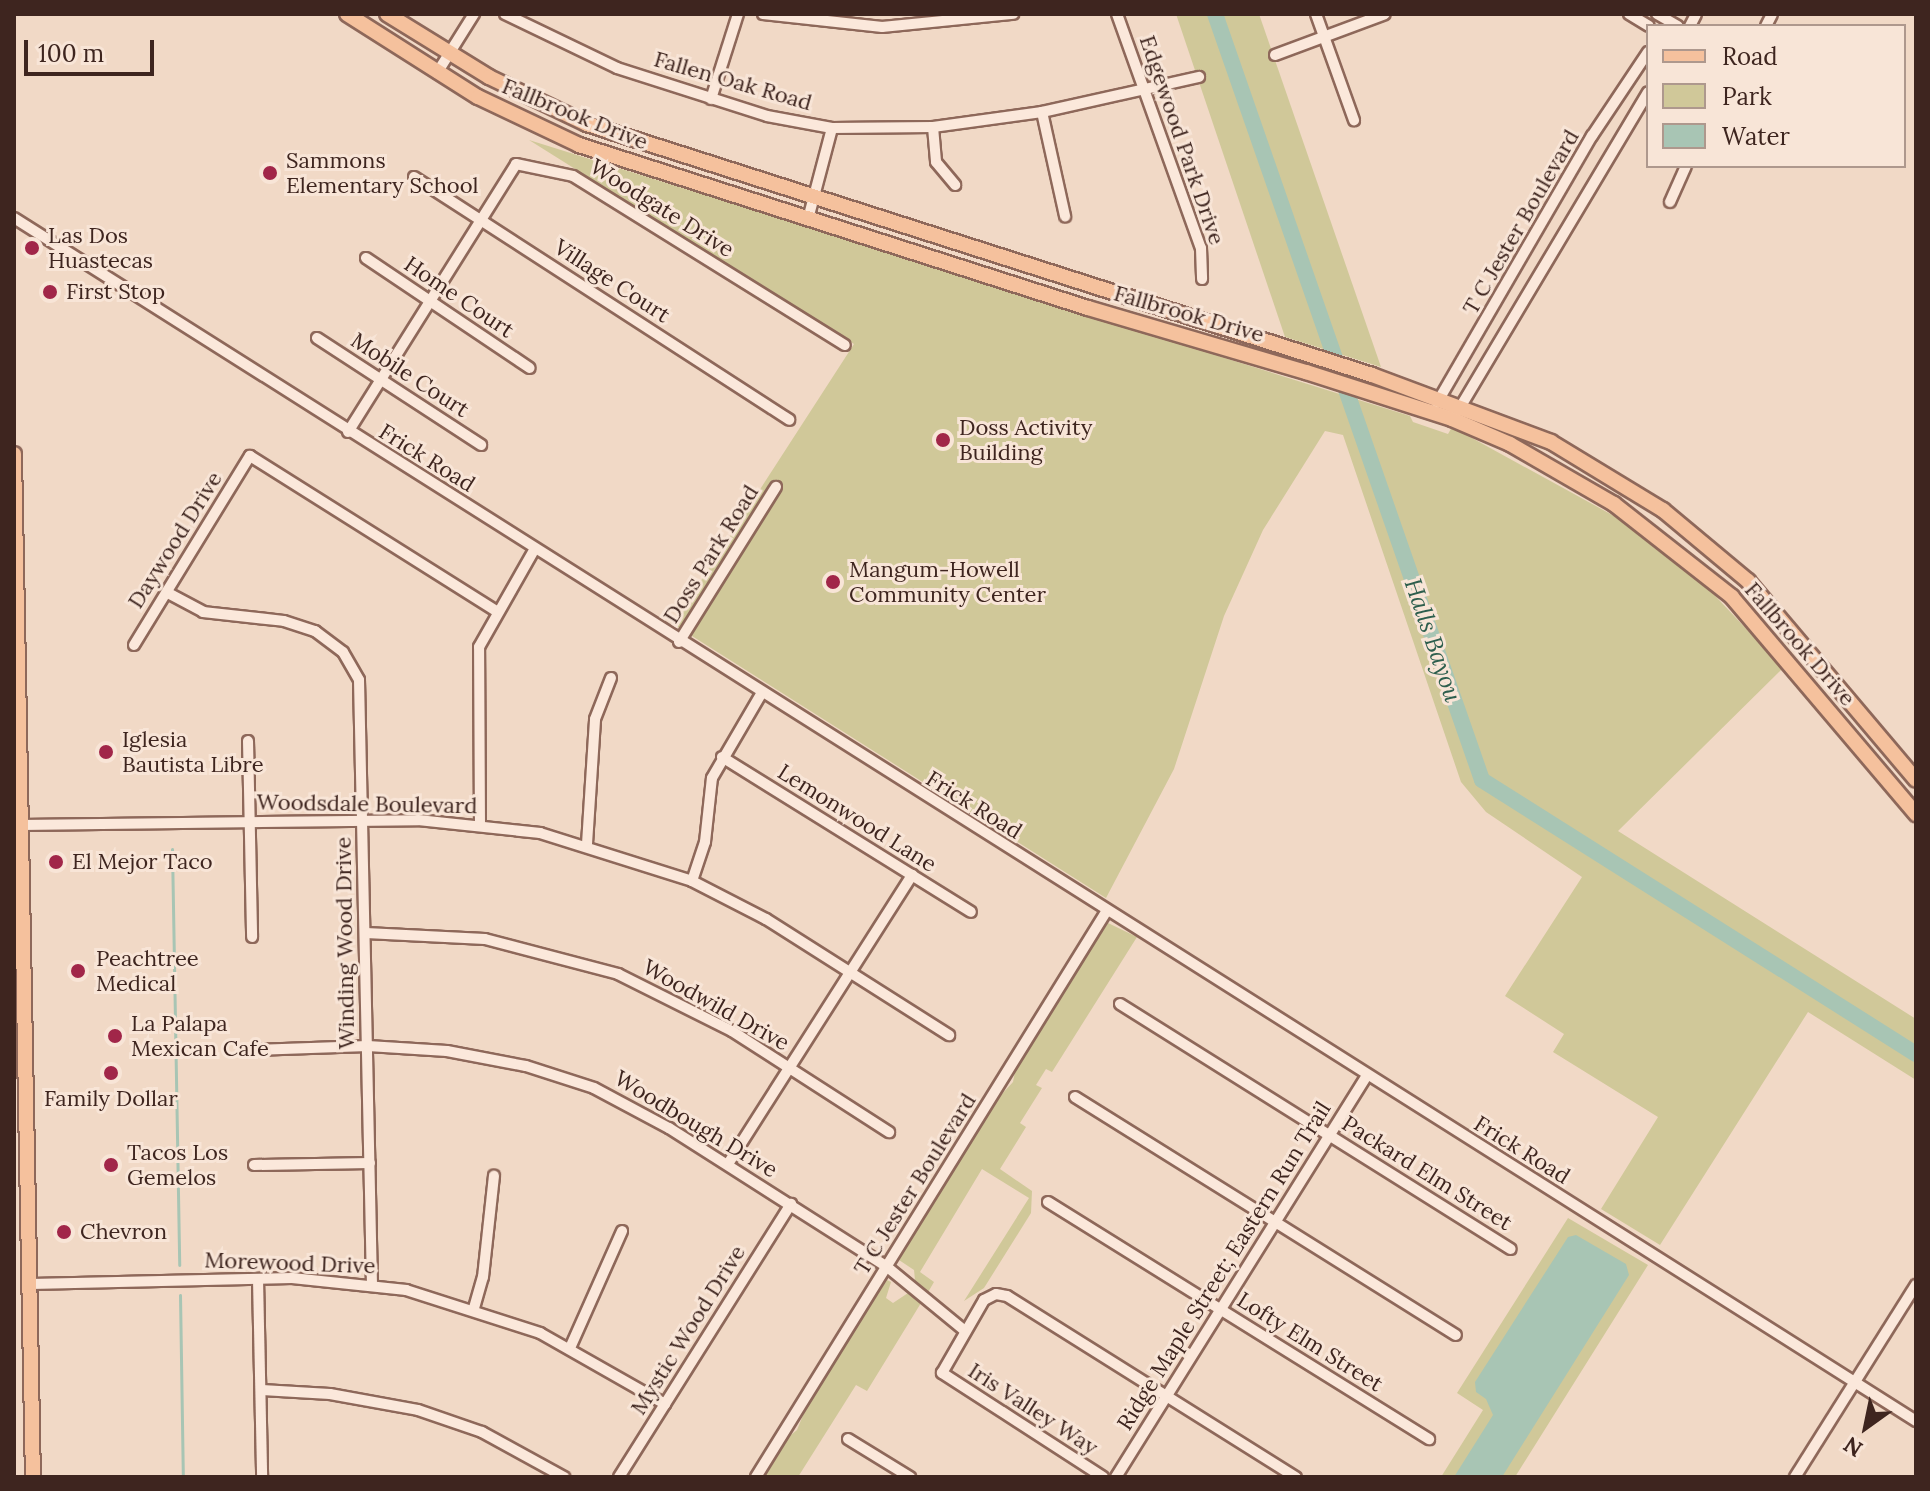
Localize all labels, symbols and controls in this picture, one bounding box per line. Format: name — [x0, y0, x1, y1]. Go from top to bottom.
scale bar — [28, 24, 158, 74]
legend — [1646, 24, 1906, 168]
street label: Edgewood Park Drive — [1134, 32, 1230, 248]
text: 100 m — [38, 38, 104, 69]
text: Road — [1722, 41, 1778, 72]
street label: Fallen Oak Road — [651, 46, 815, 116]
street label: Fallbrook Drive — [498, 73, 652, 155]
text: Park — [1722, 81, 1772, 112]
text: Water — [1722, 121, 1790, 152]
street label: T C Jester Boulevard — [1457, 125, 1585, 319]
place label: Sammons Elementary School — [286, 147, 479, 198]
street label: Woodgate Drive — [585, 153, 739, 263]
marker: Sammons Elementary School — [261, 164, 279, 182]
place label: Las Dos Huastecas — [48, 222, 153, 274]
street label: Village Court — [549, 234, 675, 328]
marker: Las Dos Huastecas — [23, 239, 41, 257]
street label: Home Court — [399, 251, 519, 343]
place label: First Stop — [66, 279, 165, 305]
street label: Fallbrook Drive — [1111, 280, 1267, 348]
marker: First Stop — [41, 283, 59, 301]
street label: Mobile Court — [346, 327, 474, 423]
place label: Doss Activity Building — [959, 414, 1092, 466]
street label: Frick Road — [374, 418, 480, 498]
marker: Doss Activity Building — [934, 431, 952, 449]
street label: Daywood Drive — [122, 467, 228, 613]
street label: Doss Park Road — [658, 480, 764, 628]
place label: Mangum-Howell Community Center — [849, 556, 1046, 608]
marker: Mangum-Howell Community Center — [824, 573, 842, 591]
water label: Halls Bayou — [1398, 575, 1468, 705]
street label: Fallbrook Drive — [1739, 577, 1861, 711]
place label: Iglesia Bautista Libre — [122, 726, 264, 778]
marker: Iglesia Bautista Libre — [97, 743, 115, 761]
street label: Lemonwood Lane — [773, 759, 941, 877]
street label: Frick Road — [921, 765, 1027, 845]
street label: Woodsdale Boulevard — [257, 789, 477, 819]
street label: Winding Wood Drive — [330, 837, 360, 1049]
place label: El Mejor Taco — [72, 849, 213, 875]
marker: El Mejor Taco — [47, 853, 65, 871]
place label: Peachtree Medical — [96, 945, 199, 996]
street label: Woodwild Drive — [638, 954, 794, 1056]
marker: Peachtree Medical — [67, 960, 89, 982]
place label: La Palapa Mexican Cafe — [131, 1010, 269, 1062]
marker: La Palapa Mexican Cafe — [106, 1027, 124, 1045]
marker: Family Dollar — [102, 1064, 120, 1082]
street label: Woodbough Drive — [610, 1065, 782, 1183]
place label: Family Dollar — [44, 1086, 178, 1112]
street label: T C Jester Boulevard — [848, 1088, 982, 1280]
street label: Ridge Maple Street; Eastern Run Trail — [1112, 1097, 1336, 1435]
street label: Packard Elm Street — [1337, 1110, 1517, 1236]
street label: Frick Road — [1469, 1110, 1575, 1190]
place label: Tacos Los Gemelos — [127, 1139, 228, 1190]
marker: Tacos Los Gemelos — [102, 1156, 120, 1174]
place label: Chevron — [80, 1219, 167, 1245]
marker: Chevron — [55, 1223, 73, 1241]
street label: Mystic Wood Drive — [625, 1240, 751, 1420]
street label: Morewood Drive — [204, 1247, 376, 1279]
street label: Lofty Elm Street — [1232, 1287, 1388, 1397]
street label: Iris Valley Way — [963, 1357, 1103, 1461]
north arrow — [1826, 1387, 1906, 1467]
text: N — [1838, 1431, 1868, 1464]

